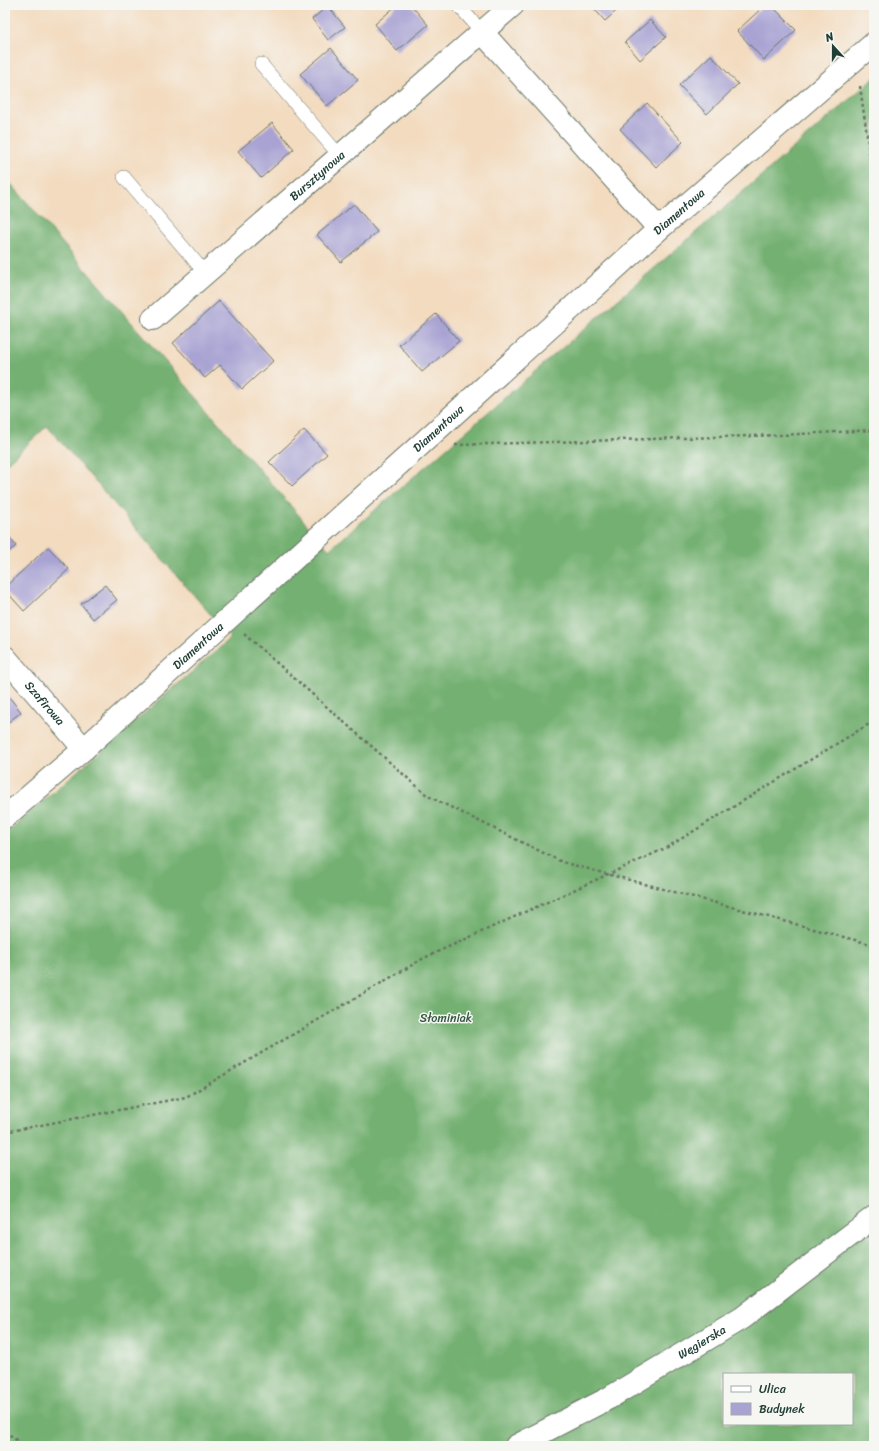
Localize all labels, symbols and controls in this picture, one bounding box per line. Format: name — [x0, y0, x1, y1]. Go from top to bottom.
north arrow — [813, 26, 853, 66]
text: N — [822, 27, 837, 48]
street label: Bursztynowa — [284, 144, 351, 207]
street label: Diamentowa — [648, 182, 711, 241]
street label: Diamentowa — [408, 399, 470, 458]
street label: Diamentowa — [167, 616, 230, 675]
street label: Szafirowa — [19, 676, 71, 731]
park label: Słominiak — [420, 1007, 472, 1029]
street label: Węgierska — [673, 1319, 730, 1365]
legend — [723, 1373, 853, 1425]
text: Ulica — [759, 1378, 787, 1400]
text: Budynek — [759, 1398, 805, 1420]

